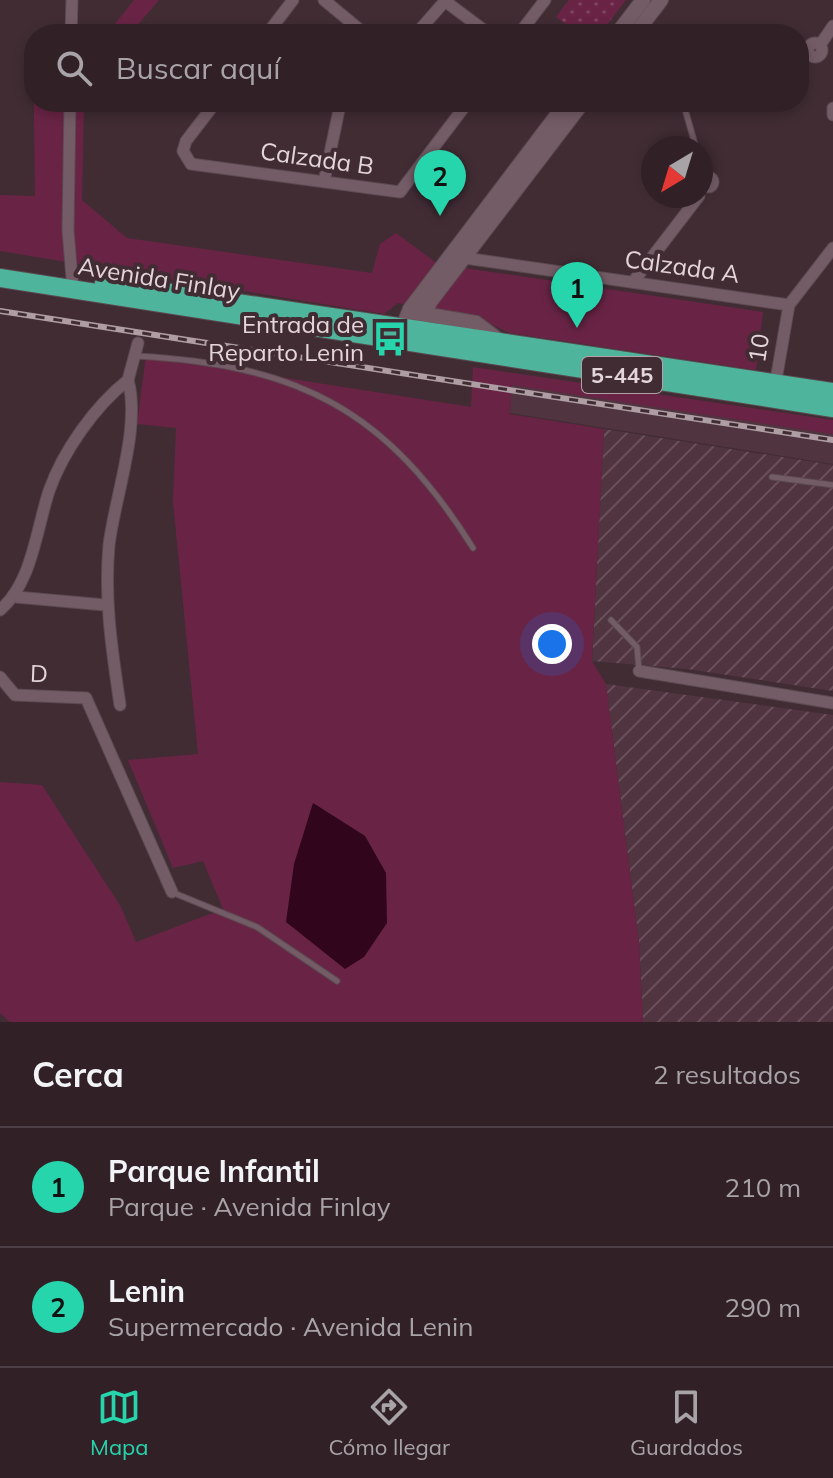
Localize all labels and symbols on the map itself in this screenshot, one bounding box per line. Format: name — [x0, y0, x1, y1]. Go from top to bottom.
street label: Calzada B — [258, 135, 376, 181]
north arrow — [641, 136, 713, 208]
pin: 2 — [414, 150, 466, 216]
street label: Calzada A — [623, 243, 742, 289]
street label: Avenida Finlay — [76, 250, 242, 306]
pin: 1 — [551, 262, 603, 328]
place label: Entrada de Reparto Lenin — [208, 309, 364, 367]
bus stop icon: Entrada de Reparto Lenin — [371, 320, 409, 358]
street label: 10 — [741, 331, 775, 364]
road number: 5-445 — [582, 357, 662, 393]
your location — [532, 624, 572, 664]
street label: D — [30, 658, 49, 688]

